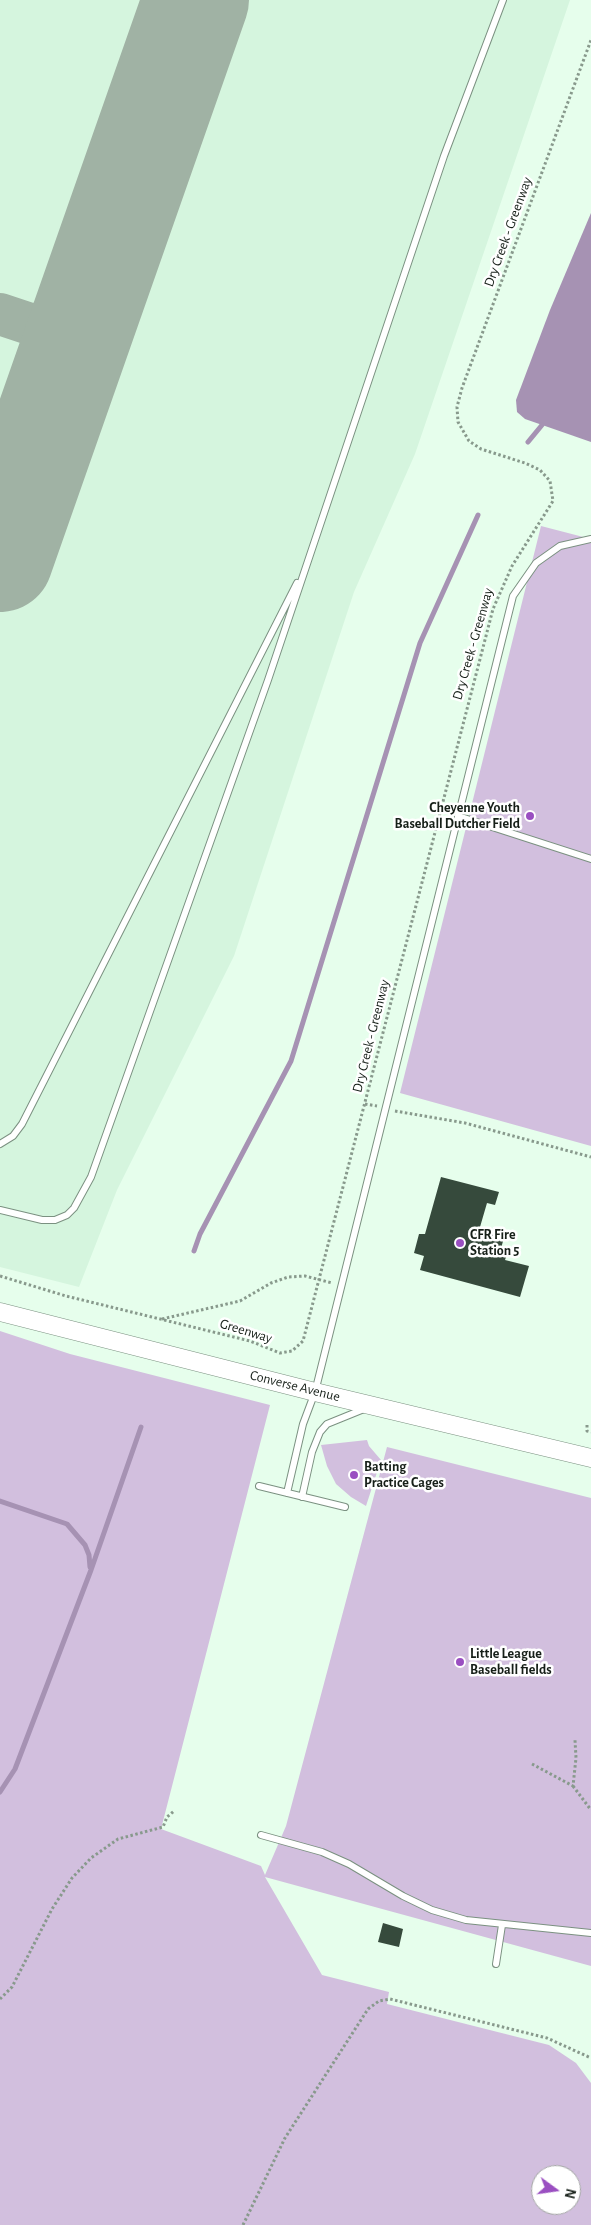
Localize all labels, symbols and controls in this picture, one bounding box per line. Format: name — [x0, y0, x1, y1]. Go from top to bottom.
street label: Dry Creek - Greenway — [480, 175, 536, 289]
street label: Dry Creek - Greenway — [449, 586, 497, 702]
place label: Cheyenne Youth Baseball Dutcher Field — [395, 800, 520, 832]
marker: Cheyenne Youth Baseball Dutcher Field — [524, 810, 536, 822]
street label: Dry Creek - Greenway — [349, 978, 393, 1094]
place label: CFR Fire Station 5 — [470, 1227, 519, 1260]
marker: CFR Fire Station 5 — [454, 1237, 466, 1249]
street label: Greenway — [218, 1315, 274, 1347]
street label: Converse Avenue — [248, 1367, 342, 1405]
place label: Batting Practice Cages — [364, 1459, 444, 1491]
marker: Batting Practice Cages — [348, 1469, 360, 1481]
place label: Little League Baseball fields — [470, 1646, 552, 1678]
marker: Little League Baseball fields — [454, 1656, 466, 1668]
north arrow — [531, 2165, 581, 2215]
text: N — [562, 2187, 578, 2200]

